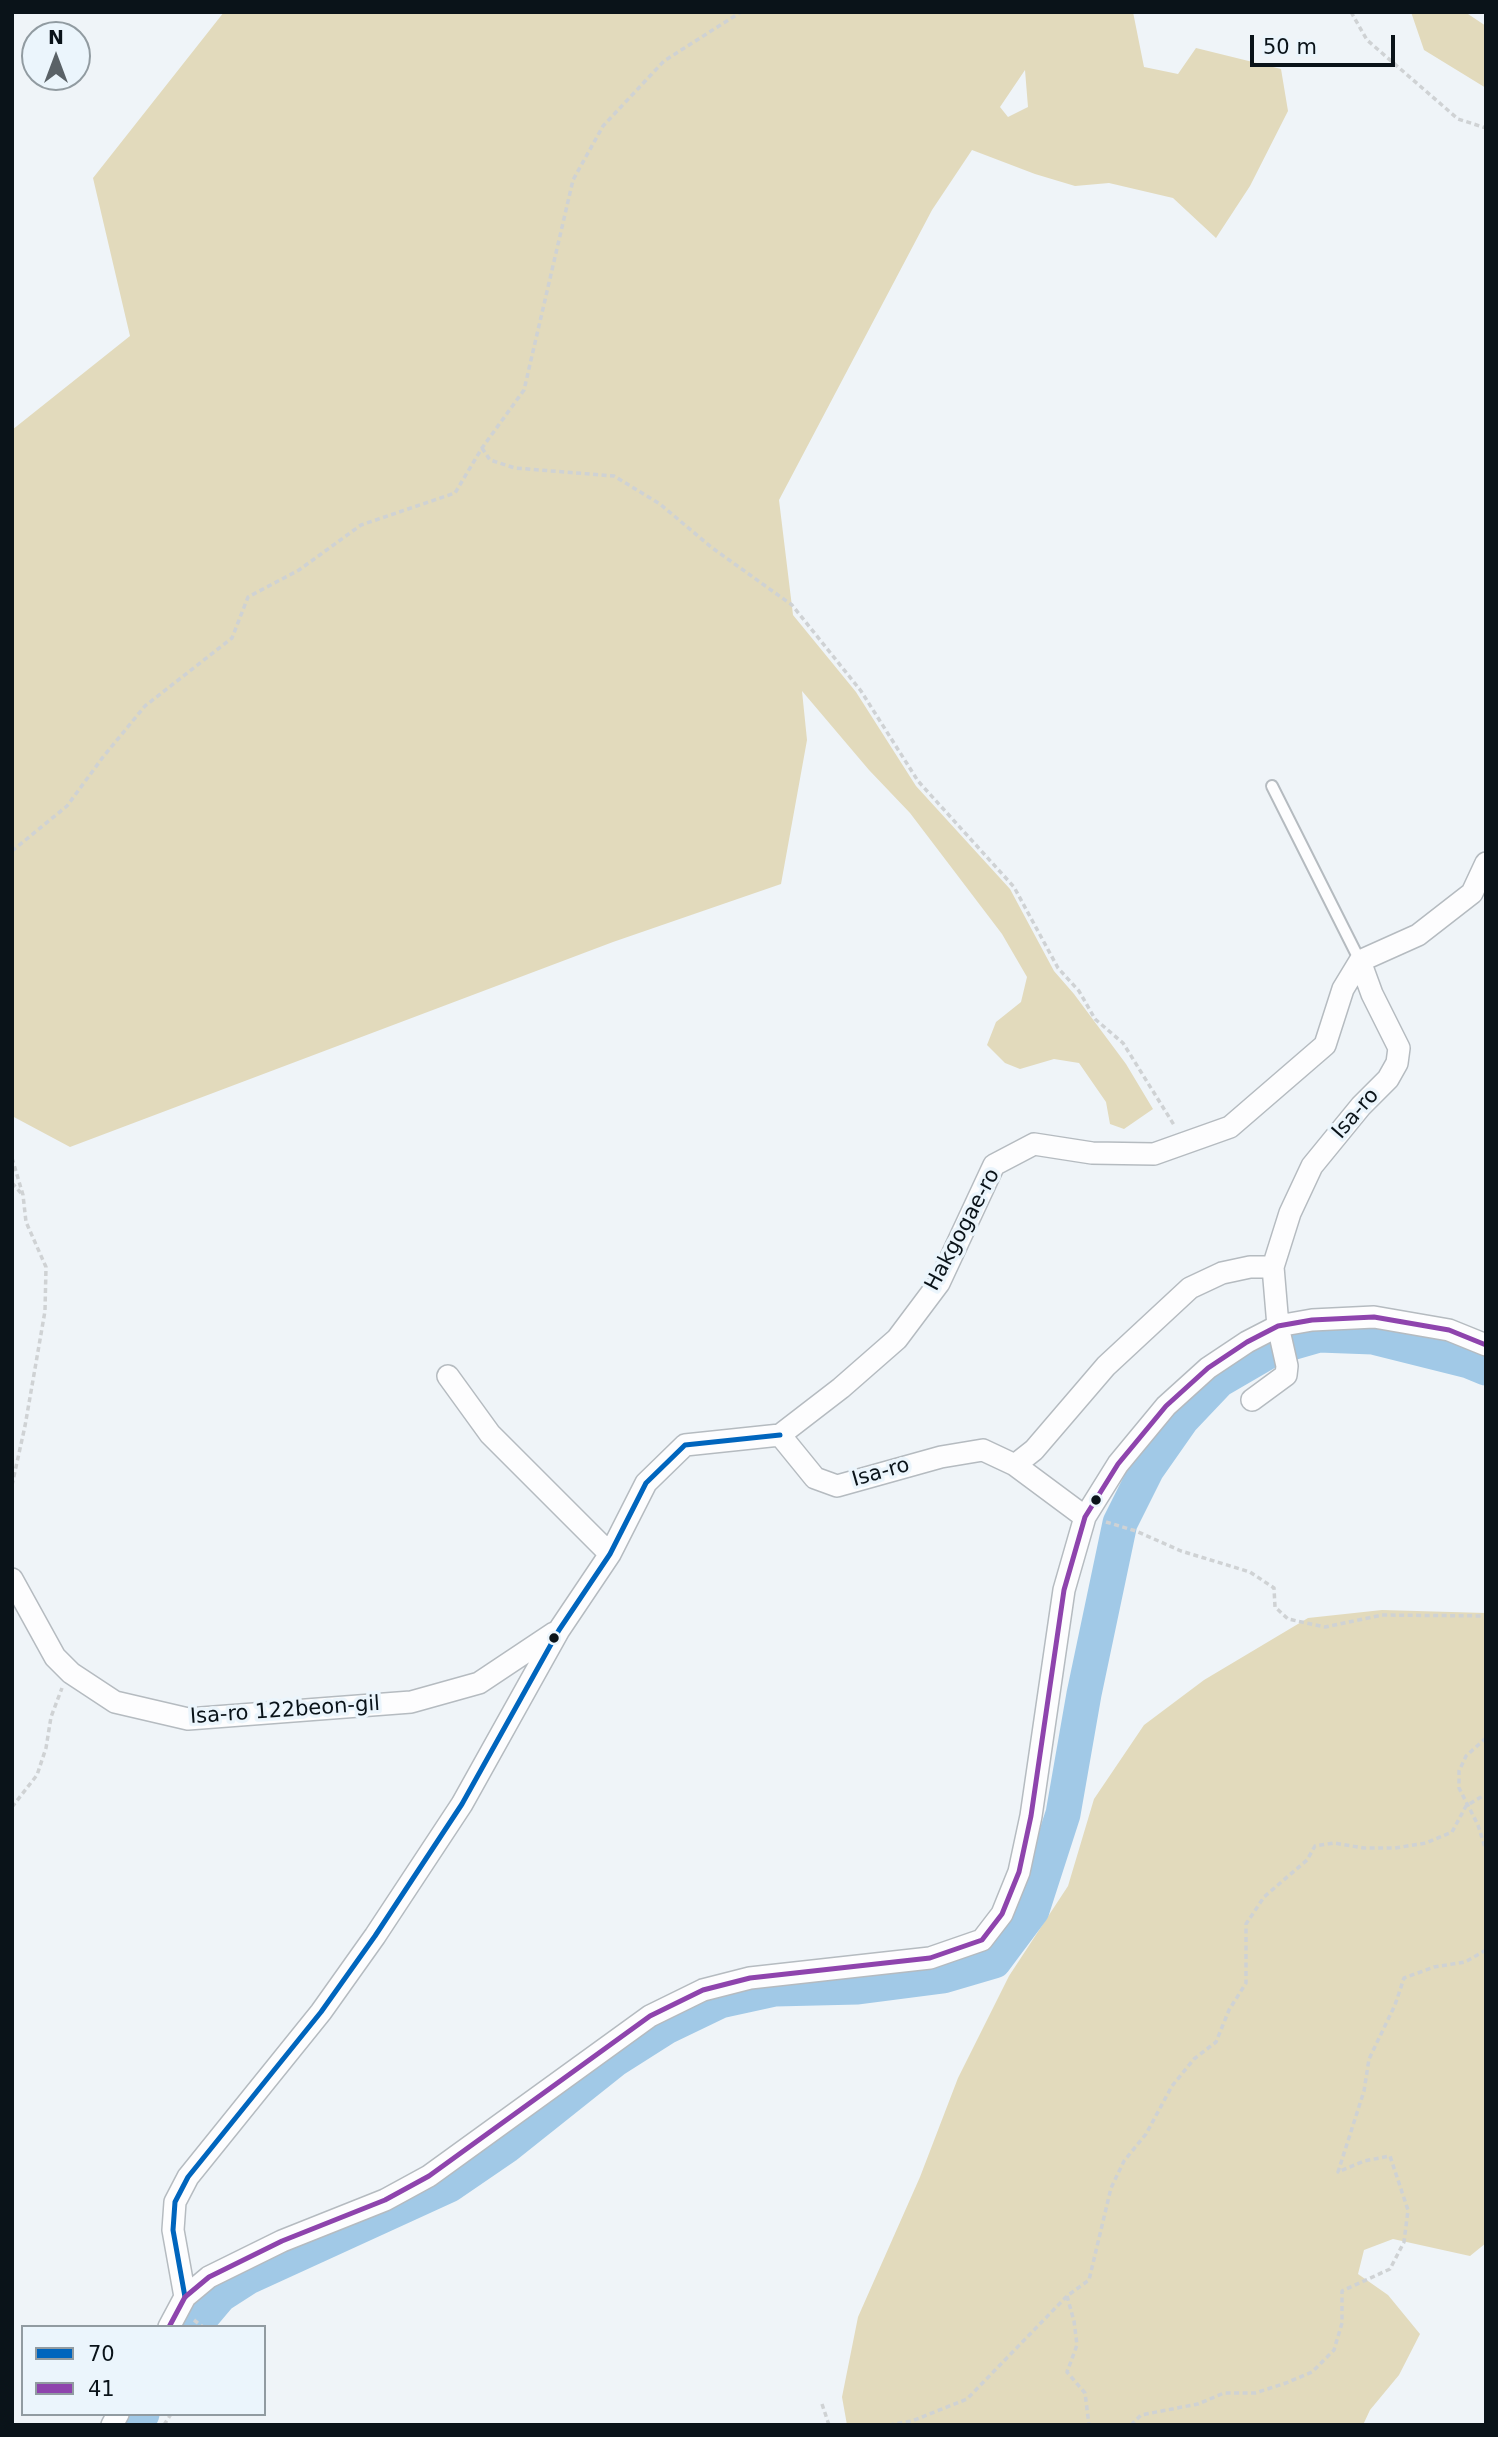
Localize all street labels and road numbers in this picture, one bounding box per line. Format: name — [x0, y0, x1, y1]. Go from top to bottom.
street label: Isa-ro — [1327, 1084, 1385, 1144]
street label: Hakgogae-ro — [920, 1165, 1006, 1295]
street label: Isa-ro — [849, 1453, 913, 1493]
street label: Isa-ro 122beon-gil — [189, 1692, 381, 1730]

